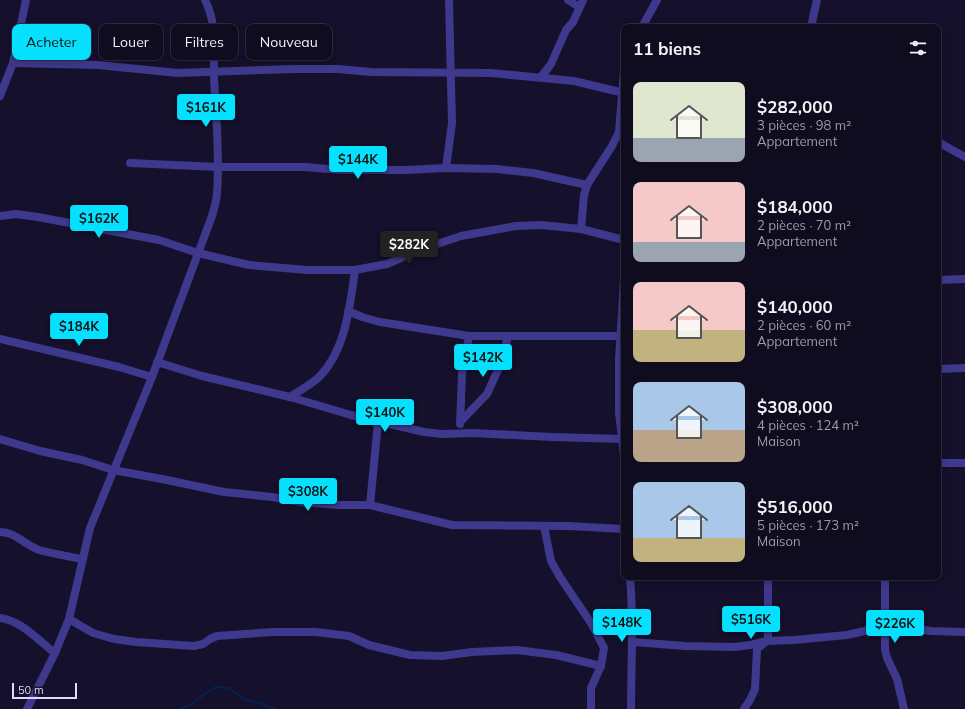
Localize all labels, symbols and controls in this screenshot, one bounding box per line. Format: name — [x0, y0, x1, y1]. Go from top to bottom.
chip: Acheter — [12, 24, 91, 60]
chip: Louer — [99, 24, 163, 60]
chip: Filtres — [171, 24, 238, 60]
chip: Nouveau — [246, 24, 332, 60]
icon: filters — [907, 37, 929, 59]
text: 11 biens — [633, 38, 701, 59]
pin: $161K — [178, 94, 234, 128]
text: $282,000 — [757, 96, 833, 117]
icon: home — [665, 98, 713, 146]
text: $161K — [186, 99, 226, 115]
text: 3 pièces · 98 m² — [757, 117, 851, 133]
text: Appartement — [757, 133, 837, 149]
pin: $144K — [330, 146, 386, 180]
text: $144K — [338, 151, 378, 167]
text: $184,000 — [757, 196, 833, 217]
icon: home — [665, 198, 713, 246]
pin: $162K — [71, 205, 127, 239]
text: $162K — [79, 210, 119, 226]
text: 2 pièces · 70 m² — [757, 217, 851, 233]
pin: $282K — [381, 231, 437, 265]
text: Appartement — [757, 233, 837, 249]
text: $282K — [389, 236, 429, 252]
text: $140,000 — [757, 296, 833, 317]
icon: home — [665, 298, 713, 346]
pin: $184K — [51, 313, 107, 347]
text: 2 pièces · 60 m² — [757, 317, 851, 333]
text: $184K — [59, 318, 99, 334]
text: Appartement — [757, 333, 837, 349]
pin: $142K — [455, 344, 511, 378]
text: $142K — [463, 349, 503, 365]
text: $308,000 — [757, 396, 833, 417]
icon: home — [665, 398, 713, 446]
pin: $140K — [357, 399, 413, 433]
text: $140K — [365, 404, 405, 420]
text: 4 pièces · 124 m² — [757, 417, 859, 433]
text: Maison — [757, 433, 801, 449]
pin: $308K — [280, 478, 336, 512]
text: $308K — [288, 483, 328, 499]
text: $516,000 — [757, 496, 833, 517]
icon: home — [665, 498, 713, 546]
text: 5 pièces · 173 m² — [757, 517, 859, 533]
text: Maison — [757, 533, 801, 549]
pin: $516K — [723, 606, 779, 640]
pin: $148K — [594, 609, 650, 643]
pin: $226K — [867, 610, 923, 644]
text: $516K — [731, 611, 771, 627]
text: $148K — [602, 614, 642, 630]
text: $226K — [875, 615, 915, 631]
scale bar — [12, 681, 77, 700]
text: 50 m — [18, 683, 44, 697]

